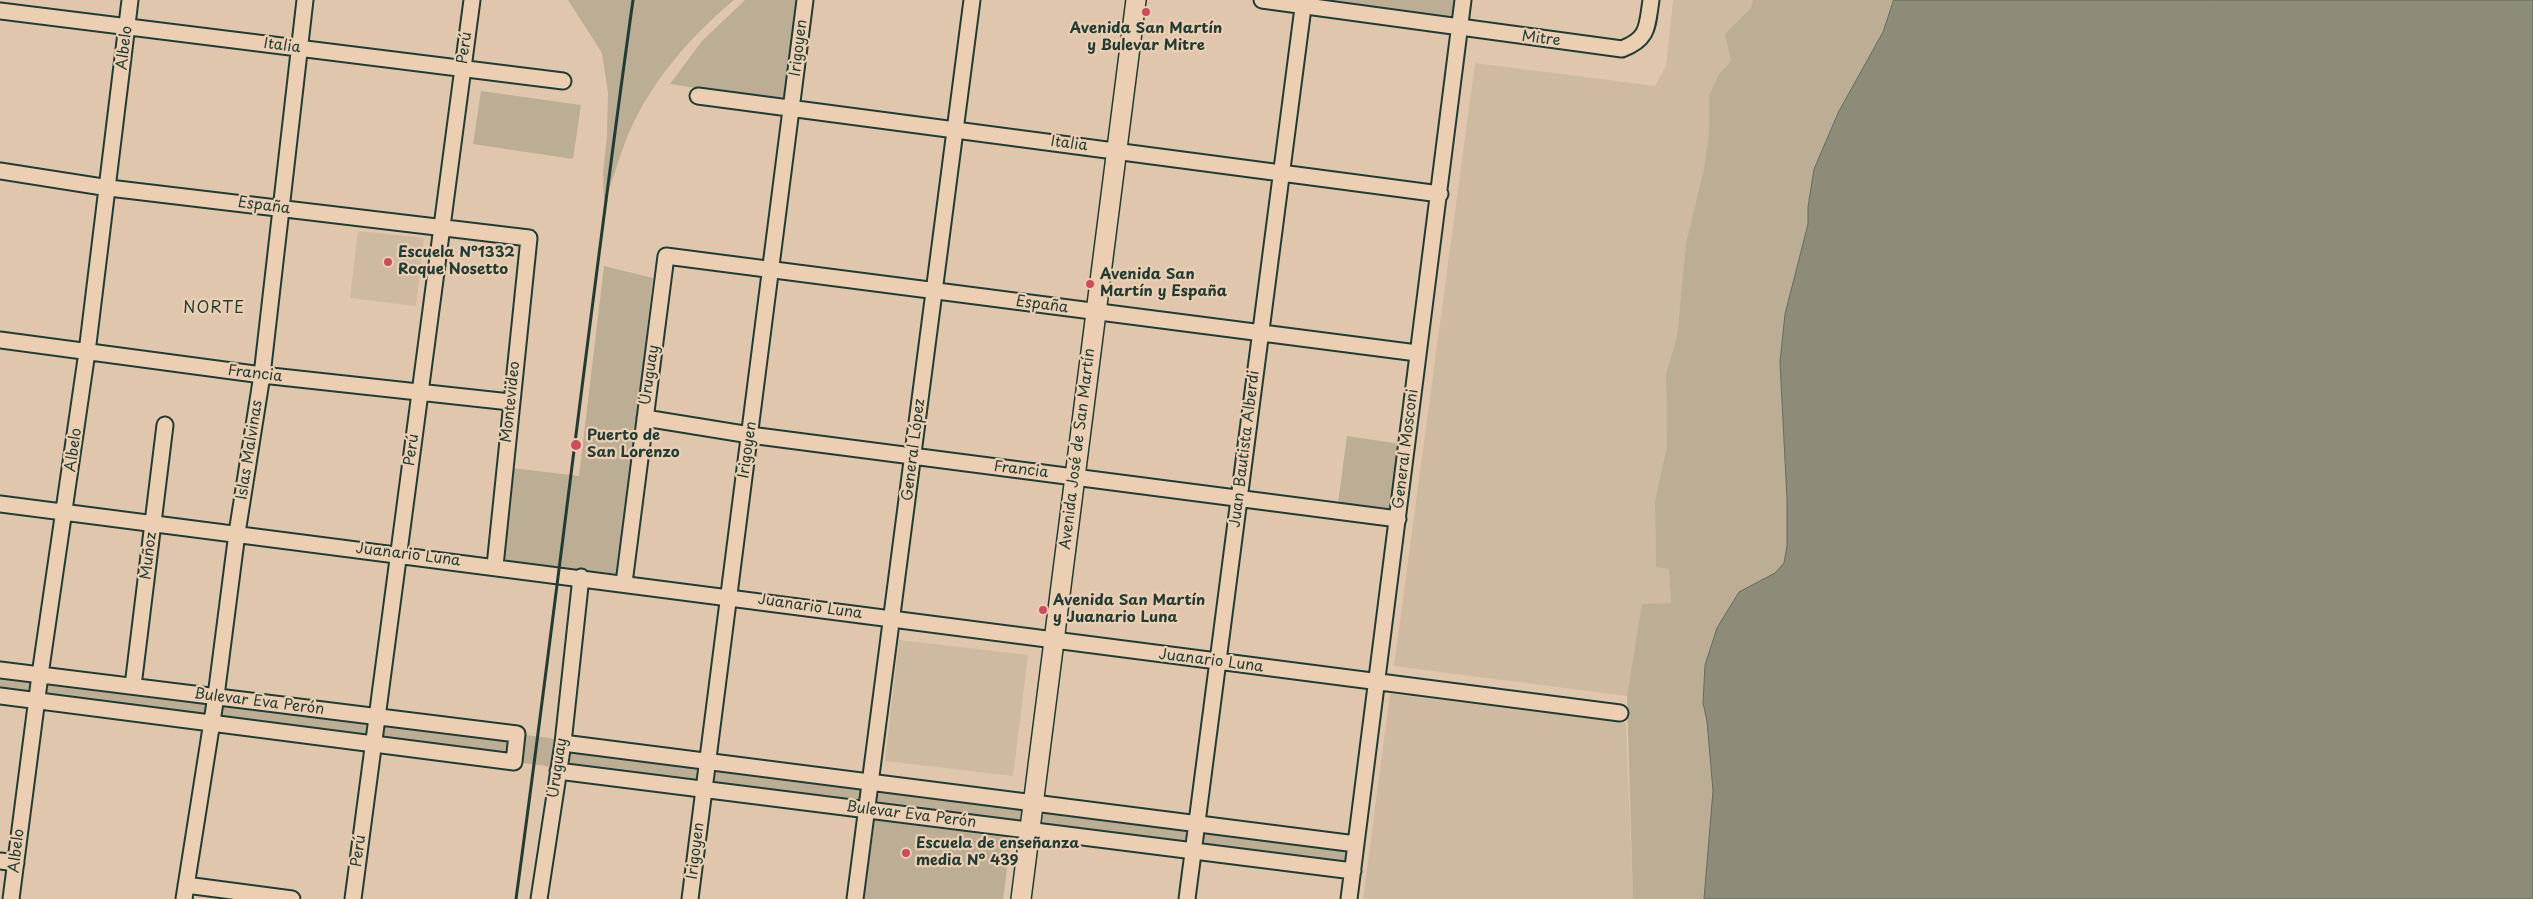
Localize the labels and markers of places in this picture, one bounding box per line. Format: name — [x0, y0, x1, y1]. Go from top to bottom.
marker: Avenida San Martín y Bulevar Mitre — [1140, 6, 1152, 18]
place label: Avenida San Martín y Bulevar Mitre — [1070, 20, 1222, 55]
place label: Escuela N°1332 Roque Nosetto — [398, 244, 515, 279]
marker: Escuela N°1332 Roque Nosetto — [382, 256, 394, 268]
place label: Avenida San Martín y España — [1100, 266, 1227, 301]
marker: Avenida San Martín y España — [1084, 278, 1096, 290]
place label: Puerto de San Lorenzo — [587, 427, 680, 462]
marker: Puerto de San Lorenzo — [569, 438, 583, 452]
place label: Avenida San Martín y Juanario Luna — [1053, 592, 1205, 627]
marker: Avenida San Martín y Juanario Luna — [1037, 604, 1049, 616]
place label: Escuela de enseñanza media N° 439 — [916, 835, 1079, 870]
marker: Escuela de enseñanza media N° 439 — [900, 847, 912, 859]

